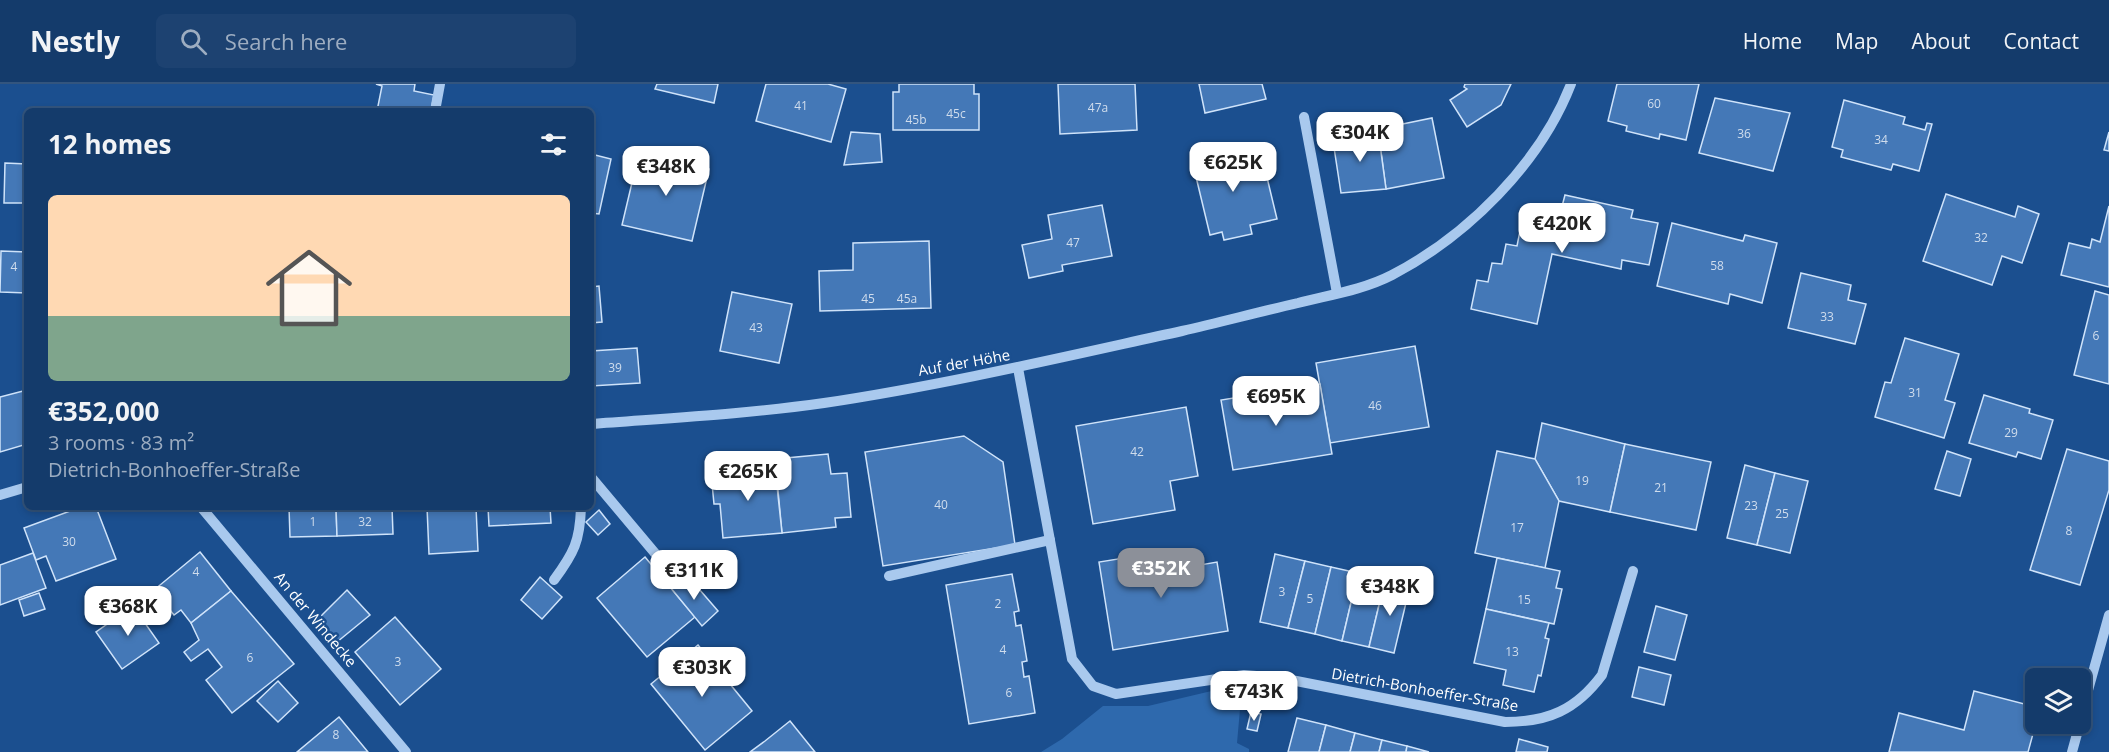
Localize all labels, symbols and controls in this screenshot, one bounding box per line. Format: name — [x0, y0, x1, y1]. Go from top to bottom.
search box — [156, 14, 576, 68]
text: Nestly — [30, 22, 120, 60]
icon: search — [177, 25, 210, 58]
text: Search here — [225, 26, 347, 56]
text: Home — [1743, 27, 1802, 55]
text: Map — [1835, 27, 1878, 55]
text: About — [1911, 27, 1971, 55]
text: Contact — [2004, 27, 2079, 55]
house number: 60 — [1647, 95, 1661, 112]
house number: 41 — [794, 97, 808, 114]
house number: 47a — [1088, 99, 1108, 116]
house number: 45c — [946, 105, 966, 122]
house number: 45b — [905, 111, 927, 128]
pin: €304K — [1318, 112, 1402, 163]
text: €304K — [1330, 118, 1390, 145]
house number: 36 — [1737, 125, 1751, 142]
text: 12 homes — [48, 126, 172, 162]
icon: filters — [537, 128, 570, 161]
house number: 34 — [1874, 131, 1888, 148]
pin: €625K — [1191, 142, 1275, 193]
pin: €348K — [624, 146, 708, 197]
text: €625K — [1203, 148, 1263, 175]
text: €348K — [636, 152, 696, 179]
pin: €420K — [1520, 203, 1604, 254]
text: €420K — [1532, 209, 1592, 236]
house number: 32 — [1974, 229, 1988, 246]
icon: home — [255, 234, 363, 342]
house number: 47 — [1066, 234, 1080, 251]
house number: 58 — [1710, 257, 1724, 274]
house number: 4 — [11, 258, 18, 275]
house number: 45 — [861, 290, 875, 307]
house number: 45a — [897, 290, 917, 307]
house number: 33 — [1820, 308, 1834, 325]
house number: 43 — [749, 319, 763, 336]
house number: 6 — [2093, 327, 2100, 344]
street label: Auf der Höhe — [916, 344, 1012, 380]
house number: 39 — [608, 359, 622, 376]
pin: €695K — [1234, 376, 1318, 427]
text: €695K — [1246, 382, 1306, 409]
house number: 31 — [1908, 384, 1922, 401]
text: €352,000 — [48, 393, 159, 429]
house number: 46 — [1368, 397, 1382, 414]
house number: 29 — [2004, 424, 2018, 441]
text: 3 rooms · 83 m² — [48, 429, 194, 456]
house number: 42 — [1130, 443, 1144, 460]
pin: €265K — [706, 451, 790, 502]
text: Dietrich-Bonhoeffer-Straße — [48, 456, 301, 483]
text: €265K — [718, 457, 778, 484]
house number: 19 — [1575, 472, 1589, 489]
house number: 21 — [1654, 479, 1668, 496]
house number: 40 — [934, 496, 948, 513]
house number: 23 — [1744, 497, 1758, 514]
house number: 25 — [1775, 505, 1789, 522]
house number: 1 — [310, 513, 316, 530]
house number: 32 — [358, 513, 372, 530]
house number: 17 — [1510, 519, 1524, 536]
house number: 8 — [2066, 522, 2073, 539]
house number: 30 — [62, 533, 76, 550]
pin: €352K — [1119, 548, 1203, 599]
pin: €311K — [652, 550, 736, 601]
text: €352K — [1131, 554, 1191, 581]
text: €311K — [664, 556, 724, 583]
house number: 4 — [193, 563, 200, 580]
pin: €348K — [1348, 566, 1432, 617]
street label: An der Windecke — [270, 567, 362, 671]
text: €348K — [1360, 572, 1420, 599]
house number: 3 — [1279, 583, 1286, 600]
pin: €368K — [86, 586, 170, 637]
house number: 5 — [1307, 590, 1314, 607]
house number: 15 — [1517, 591, 1531, 608]
text: €368K — [98, 592, 158, 619]
house number: 2 — [995, 595, 1002, 612]
house number: 4 — [1000, 641, 1007, 658]
house number: 13 — [1505, 643, 1519, 660]
pin: €303K — [660, 647, 744, 698]
house number: 6 — [247, 649, 254, 666]
house number: 3 — [395, 653, 402, 670]
text: €303K — [672, 653, 732, 680]
street label: Dietrich-Bonhoeffer-Straße — [1330, 663, 1520, 715]
map controls — [2025, 668, 2091, 734]
button: layers — [2025, 668, 2091, 734]
pin: €743K — [1212, 671, 1296, 722]
text: €743K — [1224, 677, 1284, 704]
house number: 6 — [1006, 684, 1013, 701]
house number: 8 — [333, 726, 340, 743]

